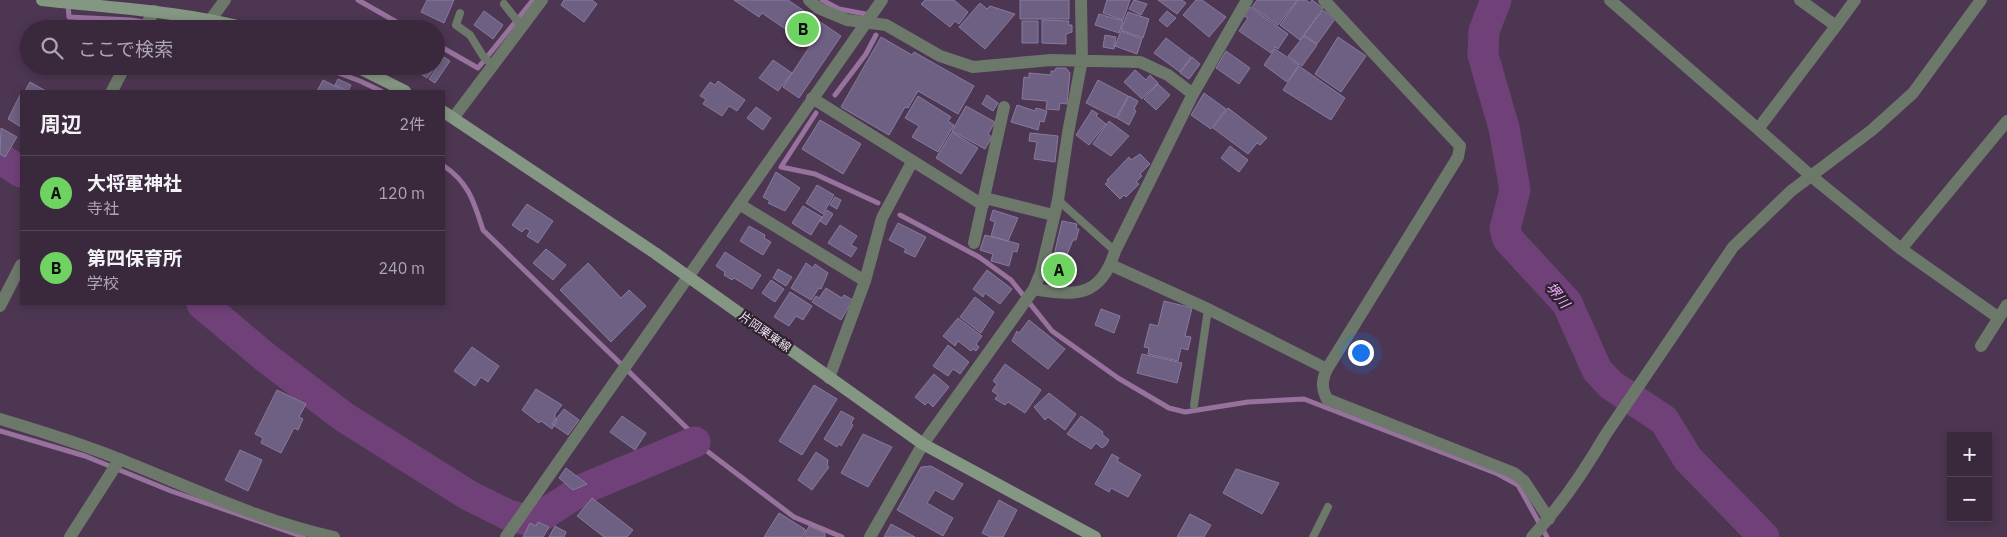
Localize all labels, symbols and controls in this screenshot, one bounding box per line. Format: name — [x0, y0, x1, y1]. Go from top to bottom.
pin: B — [787, 10, 819, 48]
search box — [20, 20, 445, 75]
icon: search — [38, 34, 66, 62]
text: ここで検索 — [78, 37, 173, 61]
text: 周辺 — [40, 110, 82, 138]
text: 2件 — [399, 114, 425, 134]
text: 大将軍神社 — [87, 171, 182, 195]
text: A — [51, 183, 61, 203]
text: 120 m — [378, 183, 425, 203]
text: 寺社 — [87, 198, 119, 218]
text: 第四保育所 — [87, 246, 182, 270]
pin: A — [1043, 251, 1075, 289]
text: B — [51, 258, 61, 278]
text: 240 m — [378, 258, 425, 278]
text: 学校 — [87, 273, 119, 293]
water label: 堺川 — [1542, 278, 1575, 313]
street label: 片岡栗東線 — [736, 308, 794, 355]
your location — [1348, 340, 1374, 366]
map controls — [1947, 432, 1992, 522]
button: + — [1947, 432, 1992, 477]
button: − — [1947, 477, 1992, 522]

